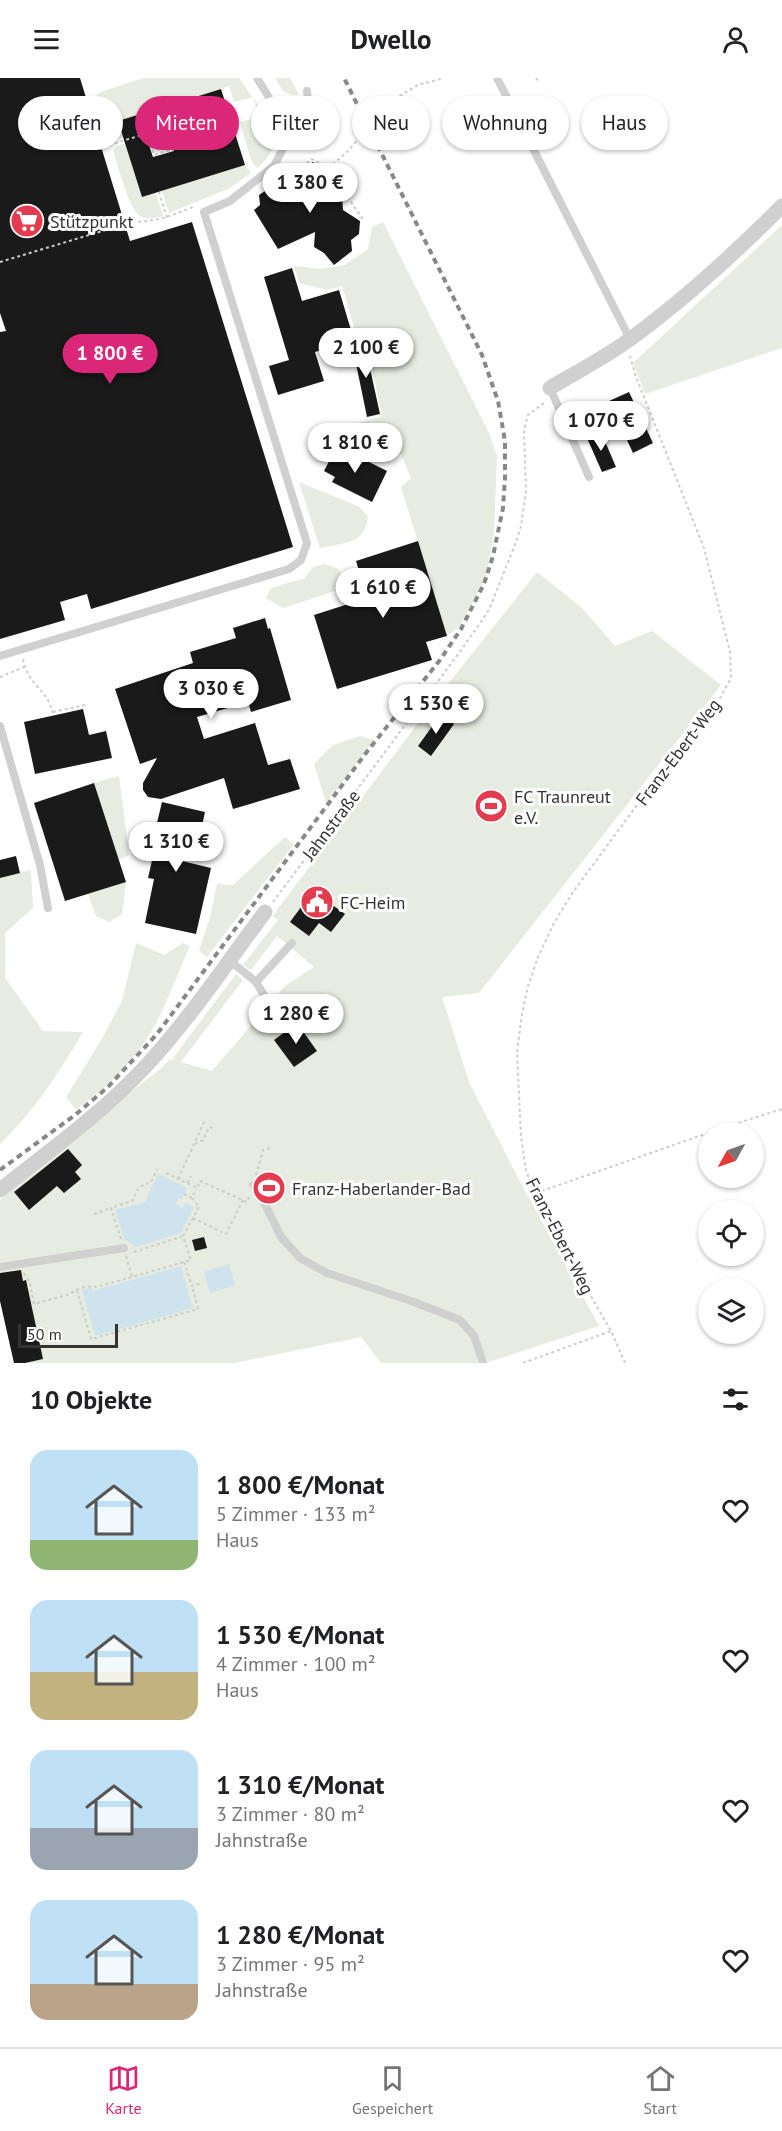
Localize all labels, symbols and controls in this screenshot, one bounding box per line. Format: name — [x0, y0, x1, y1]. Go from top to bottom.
text: Dwello — [351, 22, 431, 56]
icon: menu — [30, 23, 63, 56]
icon: person — [719, 23, 752, 56]
chip: Kaufen — [18, 96, 123, 150]
chip: Mieten — [135, 96, 239, 150]
chip: Filter — [251, 96, 340, 150]
chip: Neu — [352, 96, 430, 150]
chip: Wohnung — [442, 96, 569, 150]
chip: Haus — [581, 96, 668, 150]
pin: 1 380 € — [255, 163, 365, 214]
text: 1 380 € — [277, 169, 343, 195]
supermarket icon: Stützpunkt — [9, 203, 45, 239]
place label: Stützpunkt — [50, 210, 134, 233]
pin: 2 100 € — [311, 328, 421, 379]
pin: 1 800 € — [55, 334, 165, 385]
text: 2 100 € — [333, 334, 399, 360]
text: 1 800 € — [77, 340, 143, 366]
pin: 1 070 € — [546, 401, 656, 452]
text: 1 070 € — [568, 407, 634, 433]
pin: 1 810 € — [300, 423, 410, 474]
text: 1 810 € — [322, 429, 388, 455]
pin: 1 610 € — [328, 568, 438, 619]
text: 1 610 € — [350, 574, 416, 600]
pin: 3 030 € — [156, 669, 266, 720]
text: 3 030 € — [178, 675, 244, 701]
pin: 1 530 € — [381, 684, 491, 735]
text: 1 530 € — [403, 690, 469, 716]
street label: Franz-Ebert-Weg — [630, 694, 726, 810]
street label: Jahnstraße — [296, 785, 365, 866]
place label: FC Traunreut e.V. — [514, 785, 611, 829]
sports icon: FC Traunreut e.V. — [473, 788, 509, 824]
pin: 1 310 € — [121, 822, 231, 873]
text: 1 310 € — [143, 828, 209, 854]
public building icon: FC-Heim — [299, 884, 335, 920]
place label: FC-Heim — [340, 891, 405, 914]
pin: 1 280 € — [241, 994, 351, 1045]
text: 1 280 € — [263, 1000, 329, 1026]
north arrow — [698, 1122, 764, 1188]
map controls — [698, 1122, 764, 1344]
sports icon: Franz-Haberlander-Bad — [251, 1170, 287, 1206]
street label: Franz-Ebert-Weg — [521, 1174, 599, 1298]
place label: Franz-Haberlander-Bad — [292, 1177, 471, 1200]
button: locate — [698, 1200, 764, 1266]
button: layers — [698, 1278, 764, 1344]
scale bar — [18, 1321, 118, 1348]
text: 50 m — [27, 1324, 62, 1344]
text: 10 Objekte — [30, 1383, 152, 1416]
icon: filters — [719, 1383, 752, 1416]
text: 1 800 €/Monat — [216, 1468, 384, 1501]
icon: home — [78, 1474, 150, 1546]
icon: heart — [719, 1494, 752, 1527]
text: 5 Zimmer · 133 m² — [216, 1501, 376, 1527]
text: Haus — [216, 1527, 259, 1553]
text: 1 530 €/Monat — [216, 1618, 384, 1651]
icon: home — [78, 1624, 150, 1696]
icon: heart — [719, 1644, 752, 1677]
text: 4 Zimmer · 100 m² — [216, 1651, 376, 1677]
text: Haus — [216, 1677, 259, 1703]
text: 1 310 €/Monat — [216, 1768, 384, 1801]
icon: home — [78, 1774, 150, 1846]
icon: heart — [719, 1794, 752, 1827]
text: 3 Zimmer · 80 m² — [216, 1801, 365, 1827]
text: Jahnstraße — [216, 1827, 308, 1853]
text: 1 280 €/Monat — [216, 1918, 384, 1951]
icon: home — [78, 1924, 150, 1996]
icon: heart — [719, 1944, 752, 1977]
text: 3 Zimmer · 95 m² — [216, 1951, 365, 1977]
text: Jahnstraße — [216, 1977, 308, 2003]
tab: Karte — [105, 2062, 142, 2118]
tab: Gespeichert — [352, 2062, 433, 2118]
tab: Start — [644, 2062, 677, 2118]

